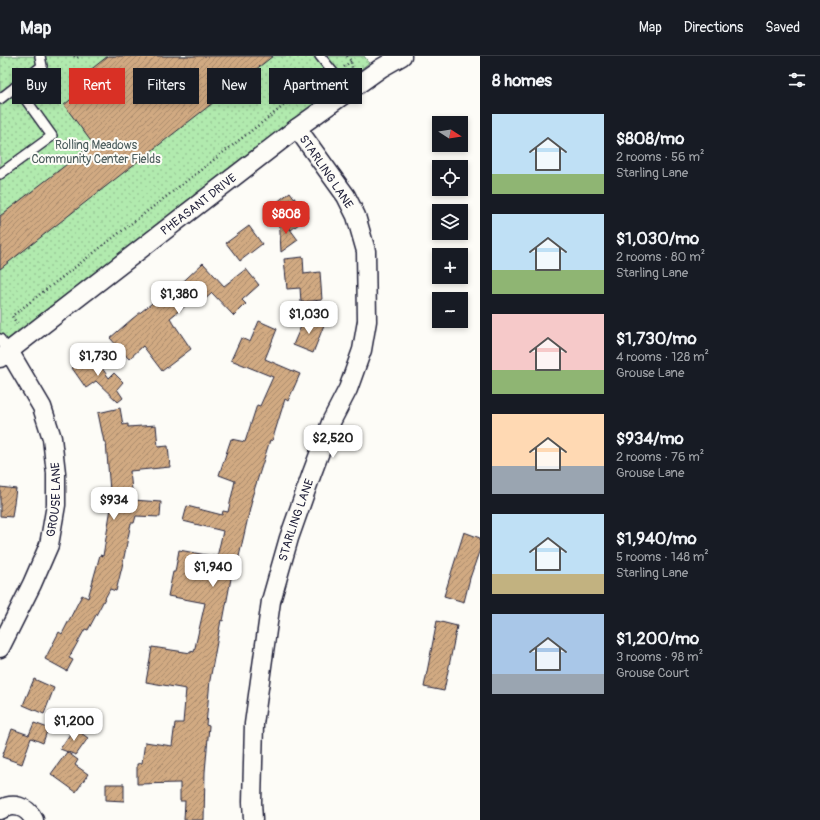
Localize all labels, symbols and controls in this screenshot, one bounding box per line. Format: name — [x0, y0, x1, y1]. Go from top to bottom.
text: Map — [20, 16, 51, 40]
text: Map — [639, 19, 662, 36]
text: Directions — [684, 19, 743, 36]
text: Saved — [765, 19, 800, 36]
chip: Buy — [12, 68, 61, 104]
chip: Rent — [69, 68, 125, 104]
chip: Filters — [133, 68, 199, 104]
chip: New — [207, 68, 261, 104]
chip: Apartment — [269, 68, 362, 104]
icon: filters — [786, 69, 808, 91]
text: 8 homes — [492, 70, 552, 91]
north arrow — [432, 116, 468, 152]
map controls — [432, 116, 468, 328]
text: $808/mo — [616, 128, 684, 149]
icon: home — [524, 130, 572, 178]
street label: STARLING LANE — [296, 132, 356, 212]
park label: Rolling Meadows Community Center Fields — [31, 138, 161, 167]
text: 2 rooms · 56 m² — [616, 149, 704, 165]
button: locate — [432, 160, 468, 196]
text: Starling Lane — [616, 165, 688, 181]
street label: PHEASANT DRIVE — [158, 170, 239, 238]
pin: $808 — [262, 201, 310, 235]
button: layers — [432, 204, 468, 240]
text: $808 — [271, 206, 301, 222]
text: $1,030/mo — [616, 228, 699, 249]
icon: home — [524, 230, 572, 278]
button: + — [432, 248, 468, 284]
text: 2 rooms · 80 m² — [616, 249, 705, 265]
text: Starling Lane — [616, 265, 688, 281]
pin: $1,380 — [146, 281, 212, 315]
text: $1,380 — [160, 286, 198, 302]
button: − — [432, 292, 468, 328]
pin: $1,030 — [276, 301, 342, 335]
text: $1,030 — [289, 306, 329, 322]
text: $1,730/mo — [616, 328, 697, 349]
icon: home — [524, 330, 572, 378]
pin: $1,730 — [65, 343, 131, 377]
text: $1,730 — [79, 348, 117, 364]
text: 4 rooms · 128 m² — [616, 349, 709, 365]
text: Grouse Lane — [616, 365, 684, 381]
pin: $2,520 — [300, 425, 366, 459]
text: $934/mo — [616, 428, 684, 449]
text: $2,520 — [313, 430, 353, 446]
icon: home — [524, 430, 572, 478]
text: 2 rooms · 76 m² — [616, 449, 704, 465]
street label: GROUSE LANE — [43, 461, 64, 538]
text: Grouse Lane — [616, 465, 684, 481]
street label: STARLING LANE — [275, 477, 317, 563]
pin: $934 — [90, 487, 138, 521]
text: $934 — [100, 492, 128, 508]
text: $1,940/mo — [616, 528, 697, 549]
icon: home — [524, 530, 572, 578]
text: 5 rooms · 148 m² — [616, 549, 709, 565]
pin: $1,940 — [180, 554, 246, 588]
text: $1,940 — [194, 559, 232, 575]
text: Starling Lane — [616, 565, 688, 581]
text: $1,200/mo — [616, 628, 699, 649]
icon: home — [524, 630, 572, 678]
text: 3 rooms · 98 m² — [616, 649, 703, 665]
text: Grouse Court — [616, 665, 689, 681]
pin: $1,200 — [41, 708, 107, 742]
text: $1,200 — [54, 713, 94, 729]

